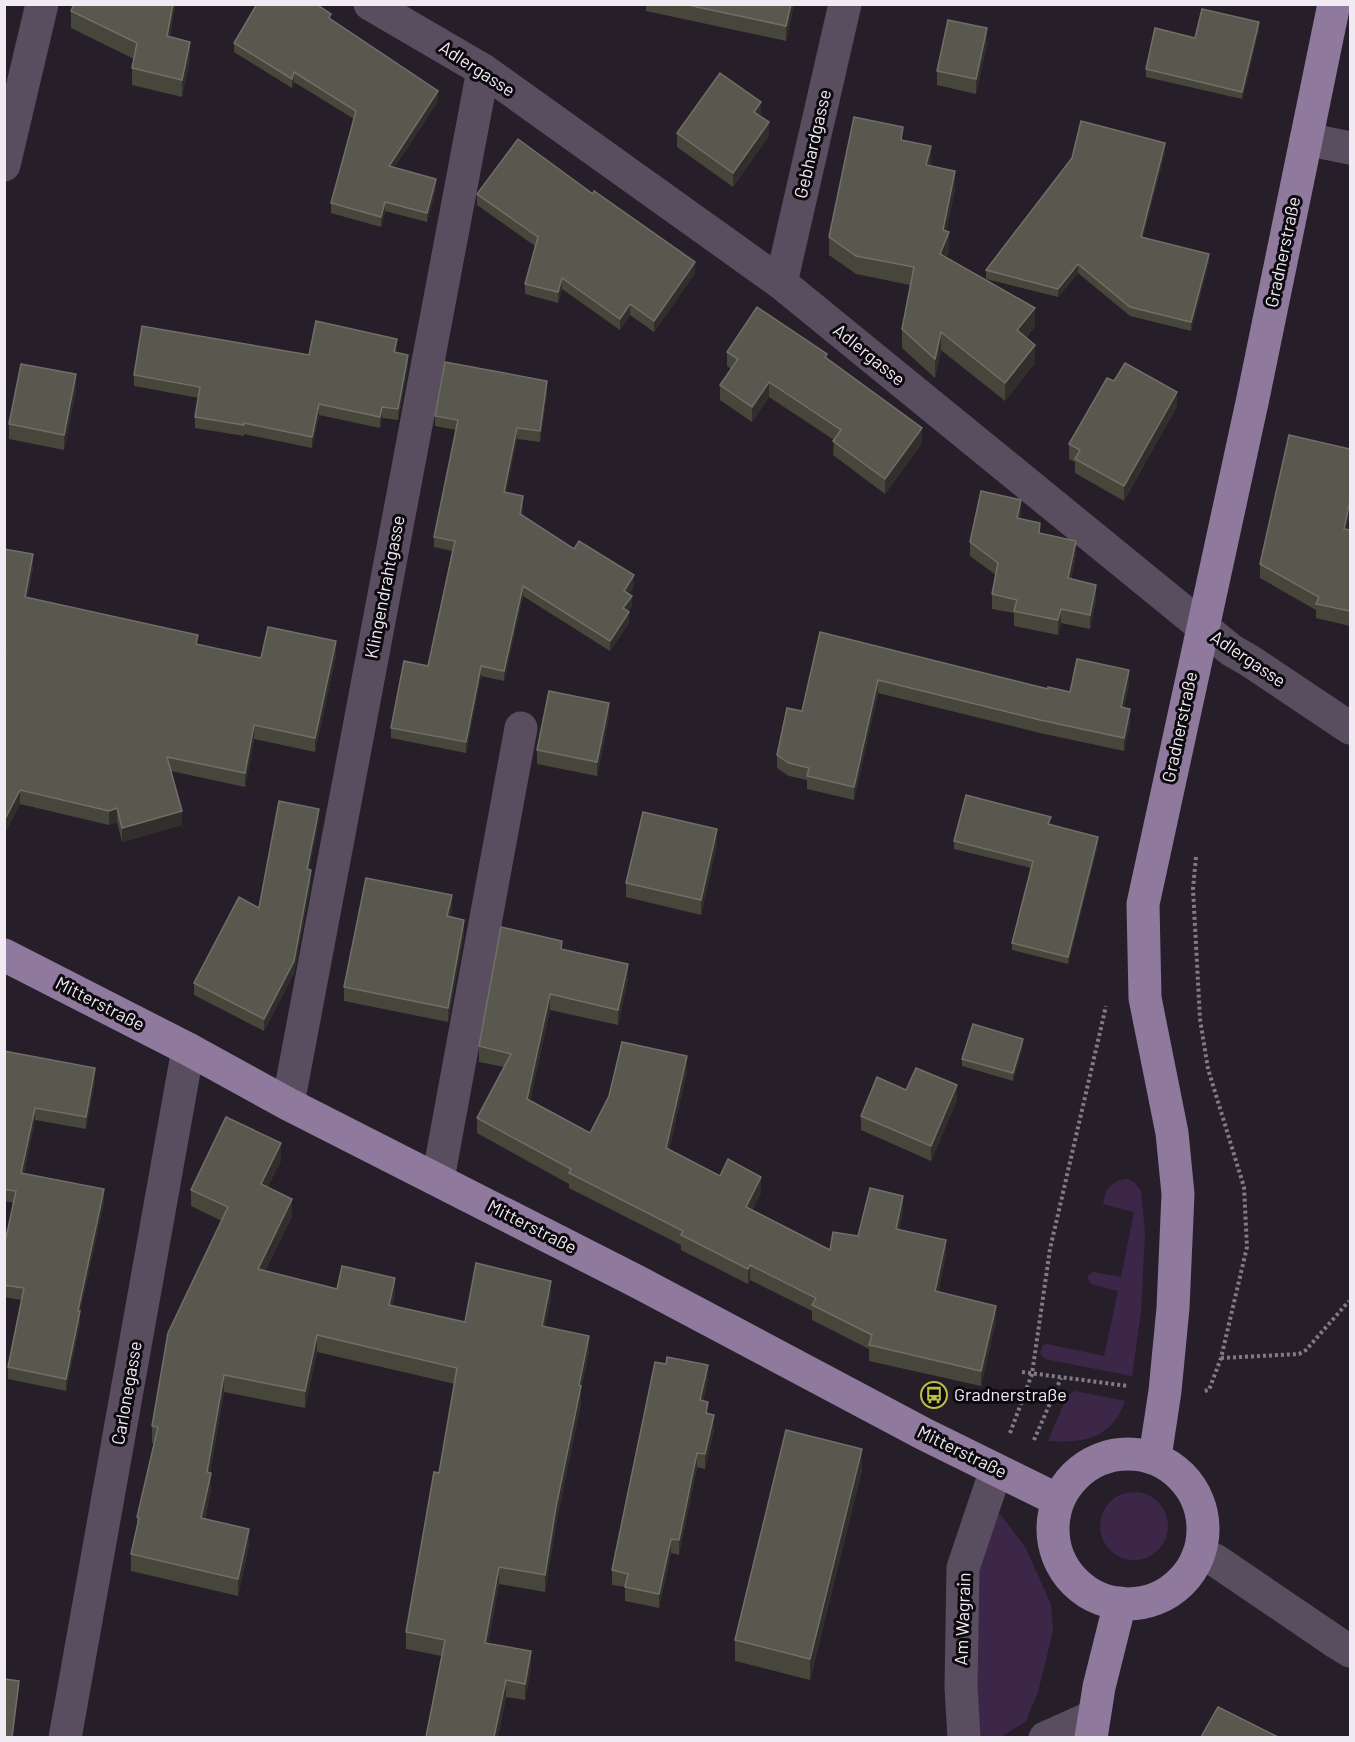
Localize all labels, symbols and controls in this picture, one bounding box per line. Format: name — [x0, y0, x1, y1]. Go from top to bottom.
street label: Adlergasse — [435, 35, 520, 101]
street label: Gebhardgasse — [789, 87, 835, 200]
street label: Gradnerstraße — [1260, 194, 1305, 309]
street label: Adlergasse — [829, 319, 910, 390]
street label: Klingendrahtgasse — [359, 513, 409, 660]
street label: Adlergasse — [1207, 625, 1290, 691]
street label: Gradnerstraße — [1157, 669, 1202, 784]
street label: Mitterstraße — [52, 971, 149, 1035]
street label: Mitterstraße — [484, 1194, 581, 1258]
street label: Carlonegasse — [106, 1339, 146, 1447]
bus stop icon: Gradnerstraße — [919, 1380, 949, 1410]
place label: Gradnerstraße — [954, 1383, 1067, 1405]
street label: Mitterstraße — [914, 1420, 1011, 1482]
street label: Am Wagrain — [949, 1572, 975, 1666]

